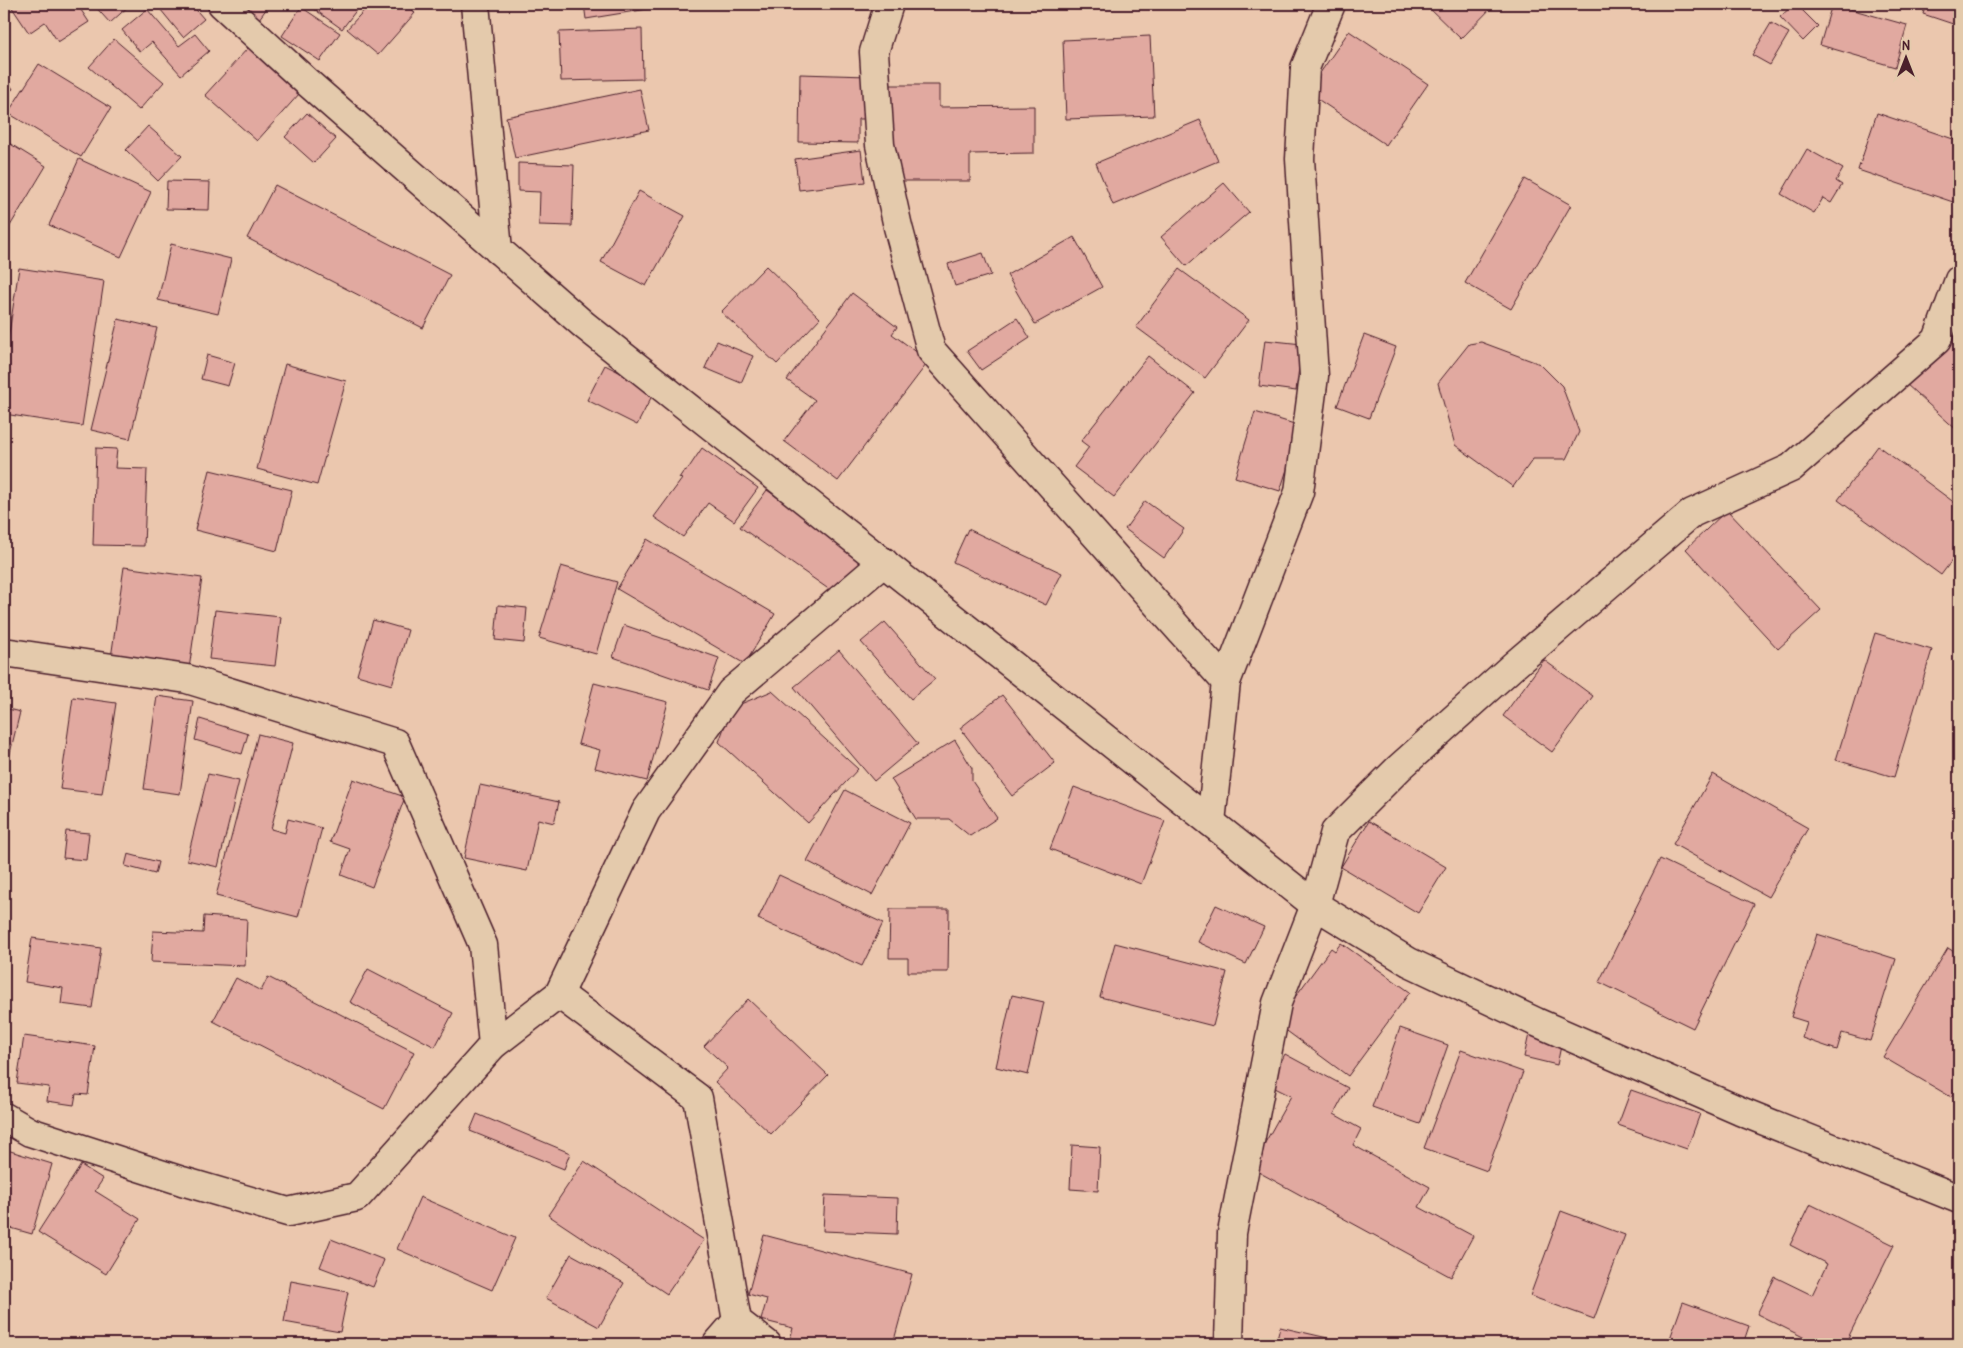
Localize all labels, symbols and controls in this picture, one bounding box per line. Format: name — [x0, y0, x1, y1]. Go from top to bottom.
north arrow — [1880, 32, 1930, 82]
text: N — [1902, 35, 1910, 54]

